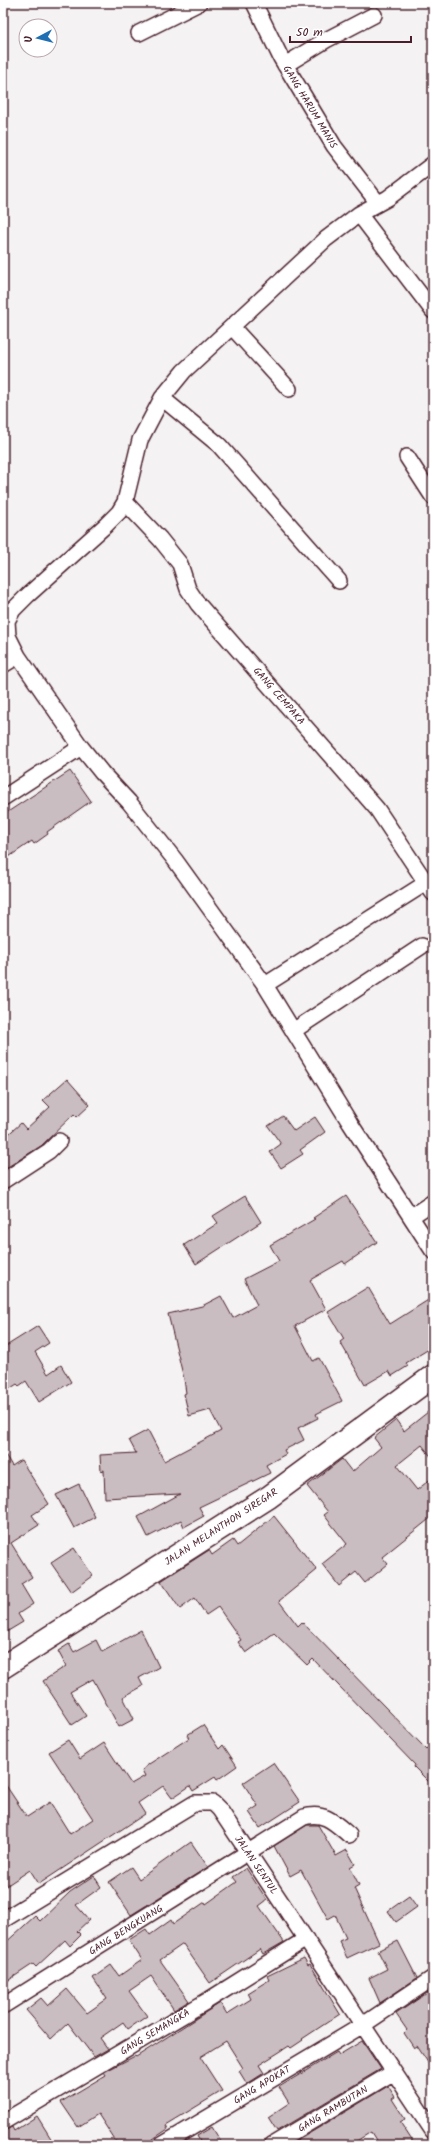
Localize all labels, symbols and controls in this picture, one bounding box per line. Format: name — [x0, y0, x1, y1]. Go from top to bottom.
north arrow — [18, 18, 58, 58]
scale bar — [290, 18, 411, 44]
text: 50 m — [296, 23, 323, 42]
text: U — [20, 34, 38, 43]
street label: GANG HARUM MANIS — [279, 62, 342, 152]
street label: GANG CEMPAKA — [249, 663, 309, 729]
street label: JALAN MELANTHON SIREGAR — [161, 1484, 281, 1570]
street label: JALAN SENTUL — [230, 1832, 282, 1898]
street label: GANG BENGKUANG — [86, 1901, 166, 1959]
street label: GANG SEMANGKA — [117, 2005, 193, 2059]
street label: GANG APOKAT — [230, 2061, 295, 2108]
street label: GANG RAMBUTAN — [295, 2082, 371, 2136]

